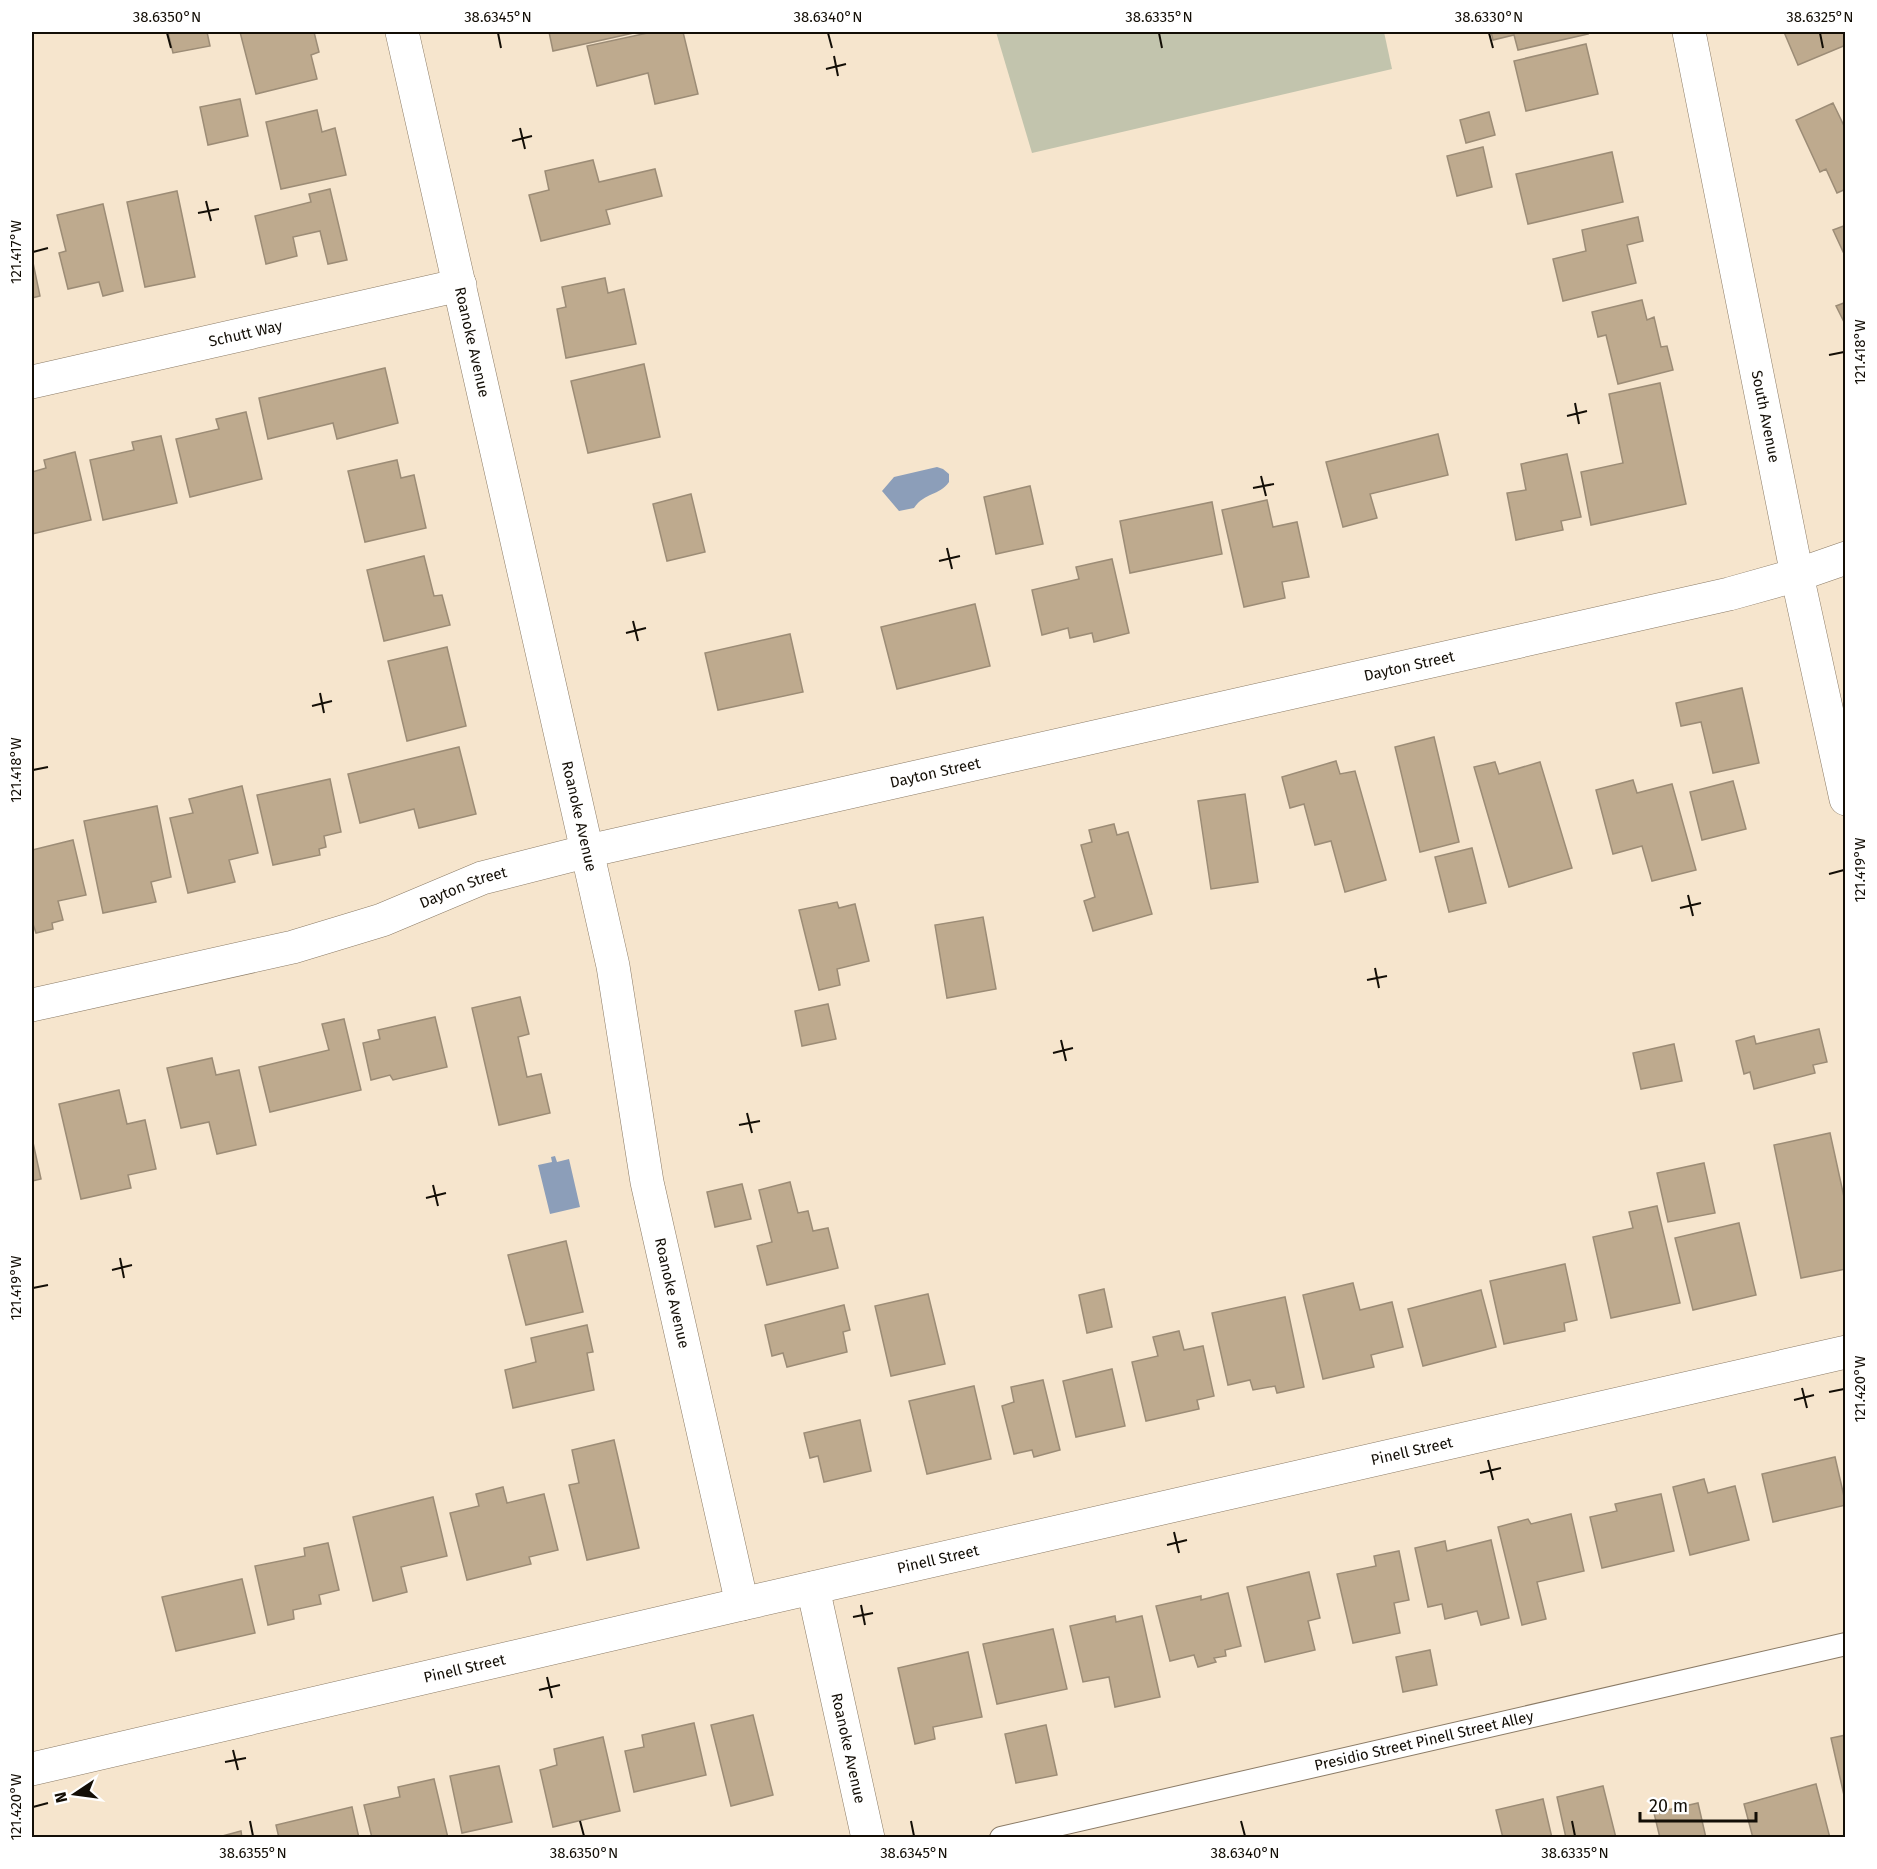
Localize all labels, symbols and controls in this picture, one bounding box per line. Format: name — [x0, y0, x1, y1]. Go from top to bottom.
text: 38.6350°N — [133, 8, 201, 26]
text: 38.6345°N — [464, 8, 532, 26]
text: 38.6340°N — [794, 8, 862, 26]
text: 38.6335°N — [1125, 8, 1193, 26]
text: 38.6330°N — [1455, 8, 1523, 26]
text: 38.6325°N — [1786, 8, 1854, 26]
text: 121.417°W — [7, 219, 25, 284]
street label: Roanoke Avenue — [451, 285, 493, 399]
street label: Schutt Way — [207, 316, 285, 351]
text: 121.418°W — [1851, 319, 1869, 385]
street label: South Avenue — [1747, 369, 1783, 464]
street label: Dayton Street — [1362, 647, 1457, 685]
text: 121.418°W — [7, 737, 25, 803]
street label: Dayton Street — [888, 754, 983, 792]
street label: Roanoke Avenue — [558, 759, 600, 873]
text: 121.419°W — [1851, 837, 1869, 902]
street label: Dayton Street — [417, 863, 509, 912]
street label: Roanoke Avenue — [651, 1236, 693, 1350]
text: 121.419°W — [7, 1255, 25, 1320]
text: 121.420°W — [1851, 1355, 1869, 1422]
street label: Pinell Street — [1369, 1433, 1455, 1469]
street label: Pinell Street — [895, 1541, 981, 1577]
street label: Pinell Street — [422, 1650, 508, 1687]
street label: Roanoke Avenue — [827, 1691, 869, 1805]
street label: Presidio Street Pinell Street Alley — [1313, 1707, 1536, 1775]
north arrow — [45, 1764, 105, 1824]
text: 121.420°W — [7, 1773, 25, 1840]
scale bar — [1640, 1785, 1756, 1823]
text: N — [50, 1790, 71, 1805]
text: 20 m — [1649, 1795, 1688, 1817]
text: 38.6355°N — [219, 1844, 287, 1862]
text: 38.6350°N — [550, 1844, 618, 1862]
text: 38.6345°N — [880, 1844, 948, 1862]
text: 38.6340°N — [1211, 1844, 1279, 1862]
text: 38.6335°N — [1541, 1844, 1609, 1862]

